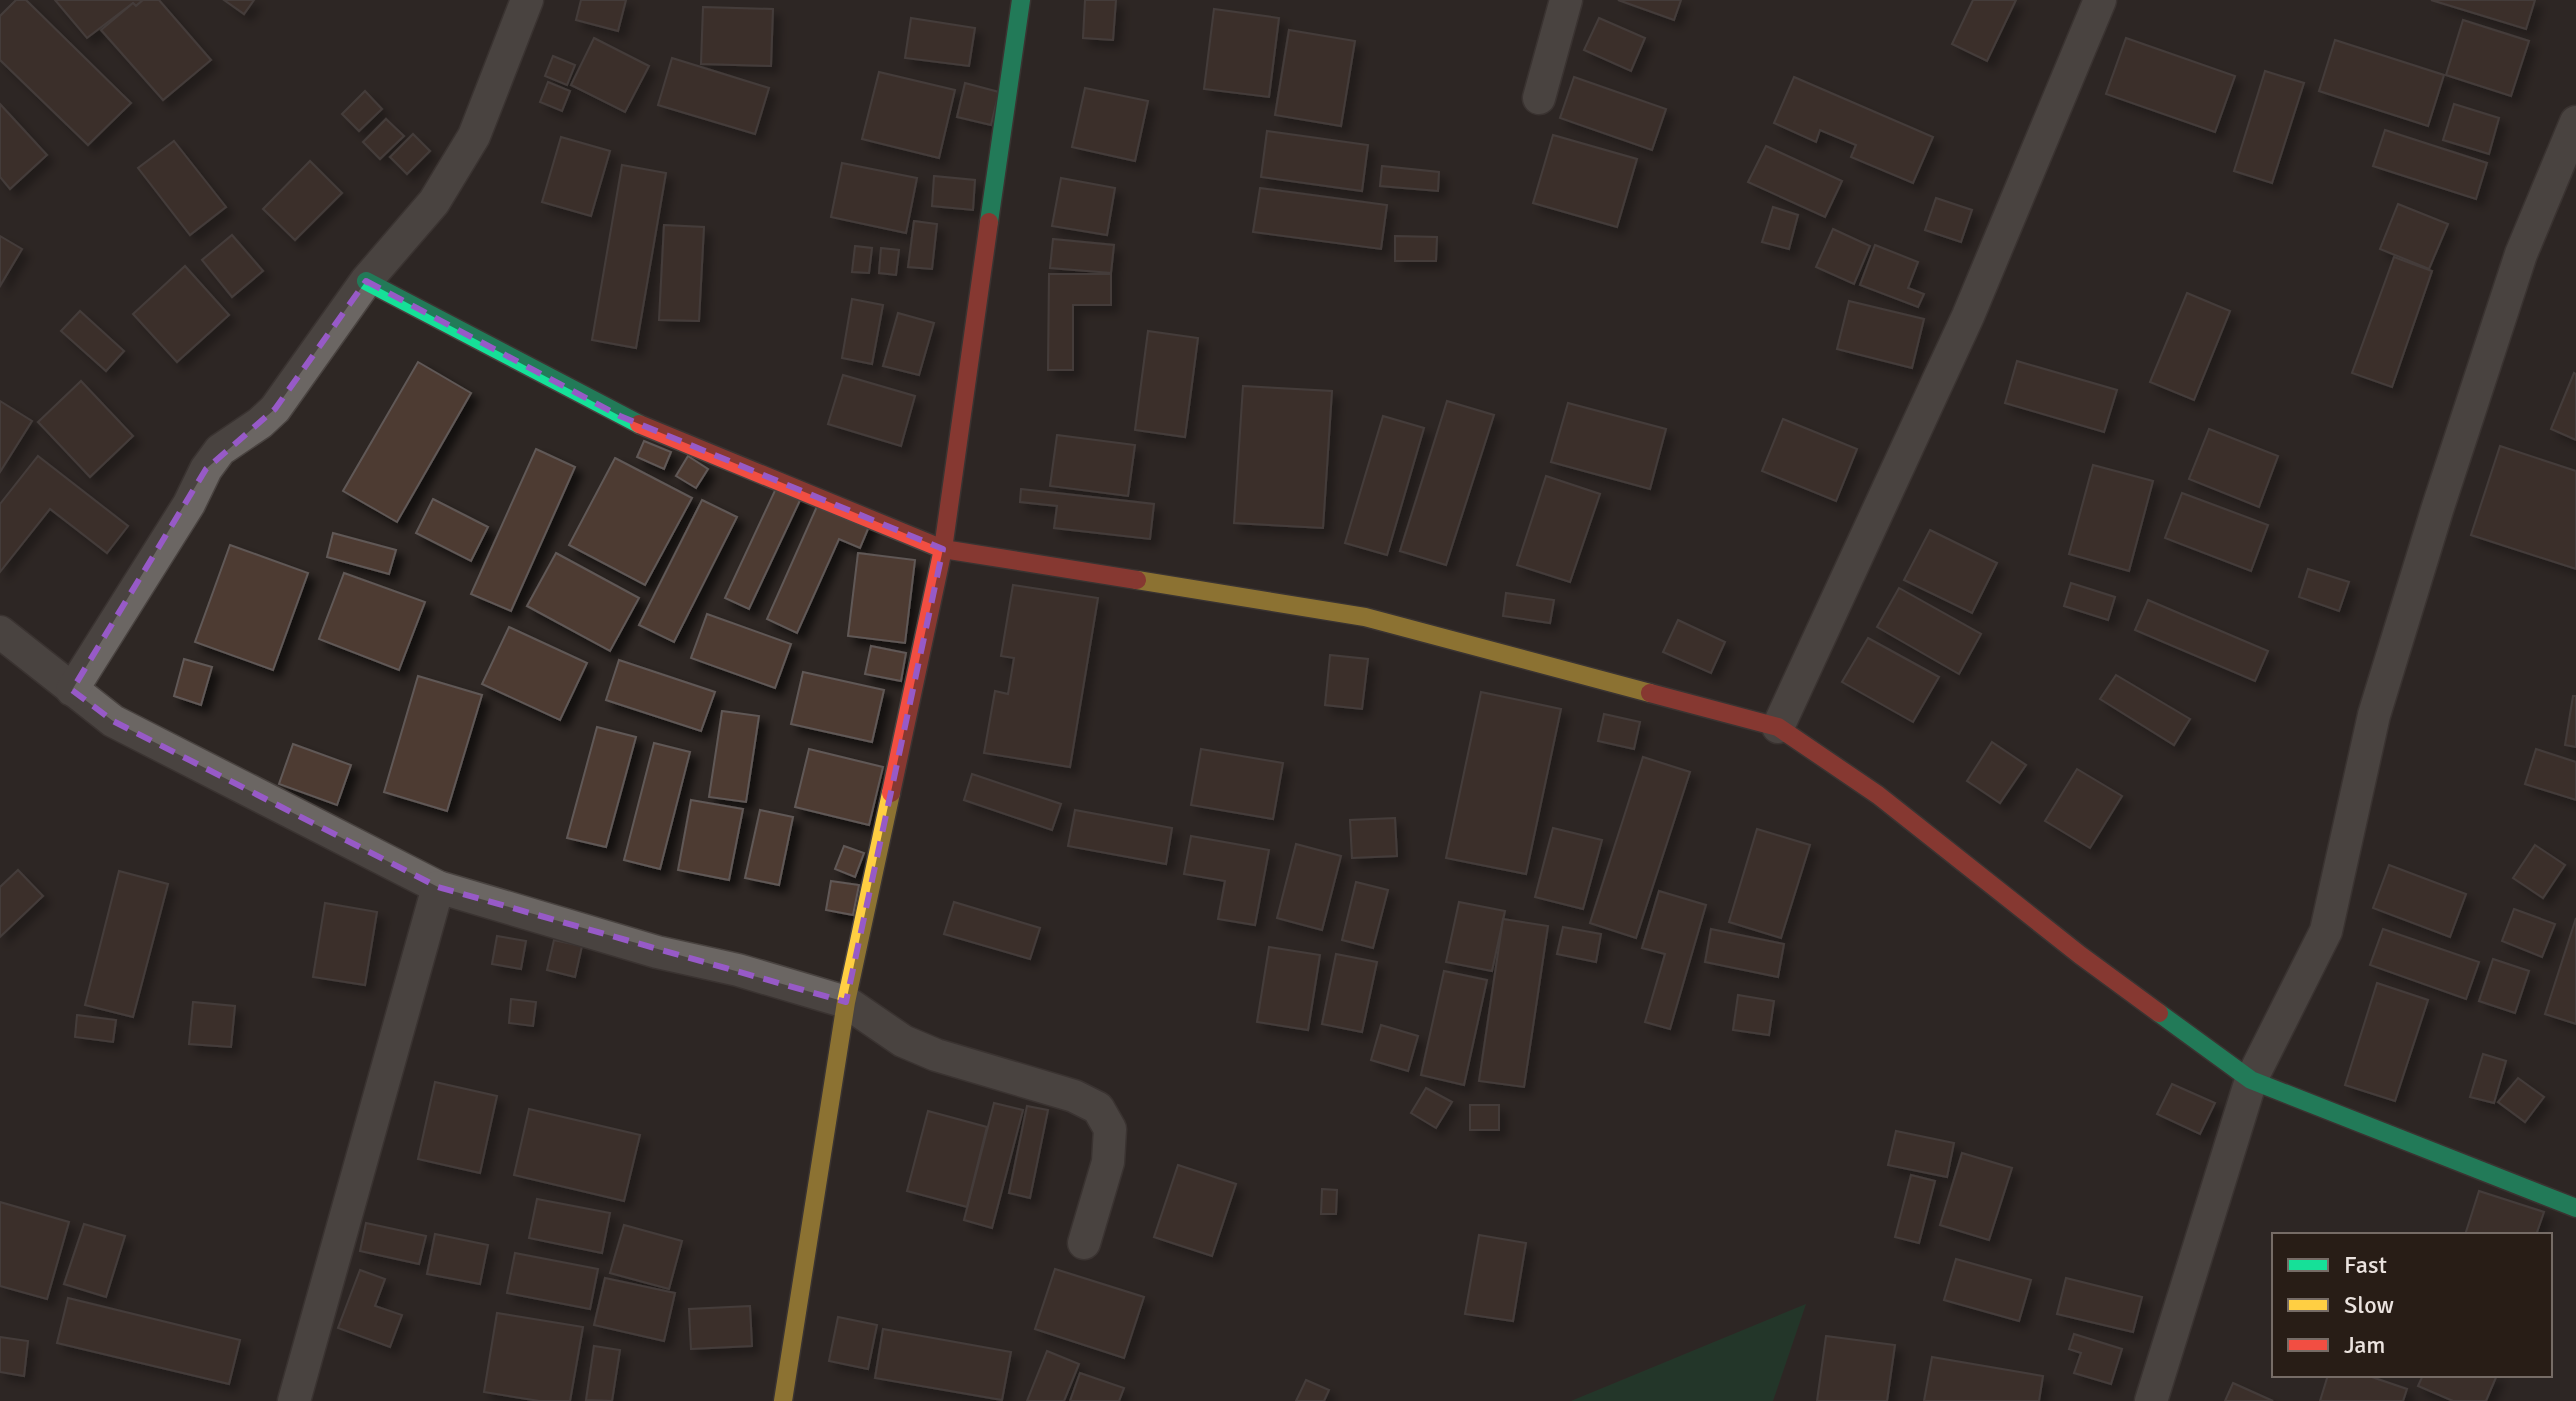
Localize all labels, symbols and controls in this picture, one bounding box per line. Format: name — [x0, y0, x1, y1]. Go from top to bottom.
legend — [2272, 1233, 2552, 1377]
text: Fast — [2344, 1250, 2387, 1280]
text: Slow — [2344, 1290, 2394, 1320]
text: Jam — [2344, 1330, 2385, 1360]

